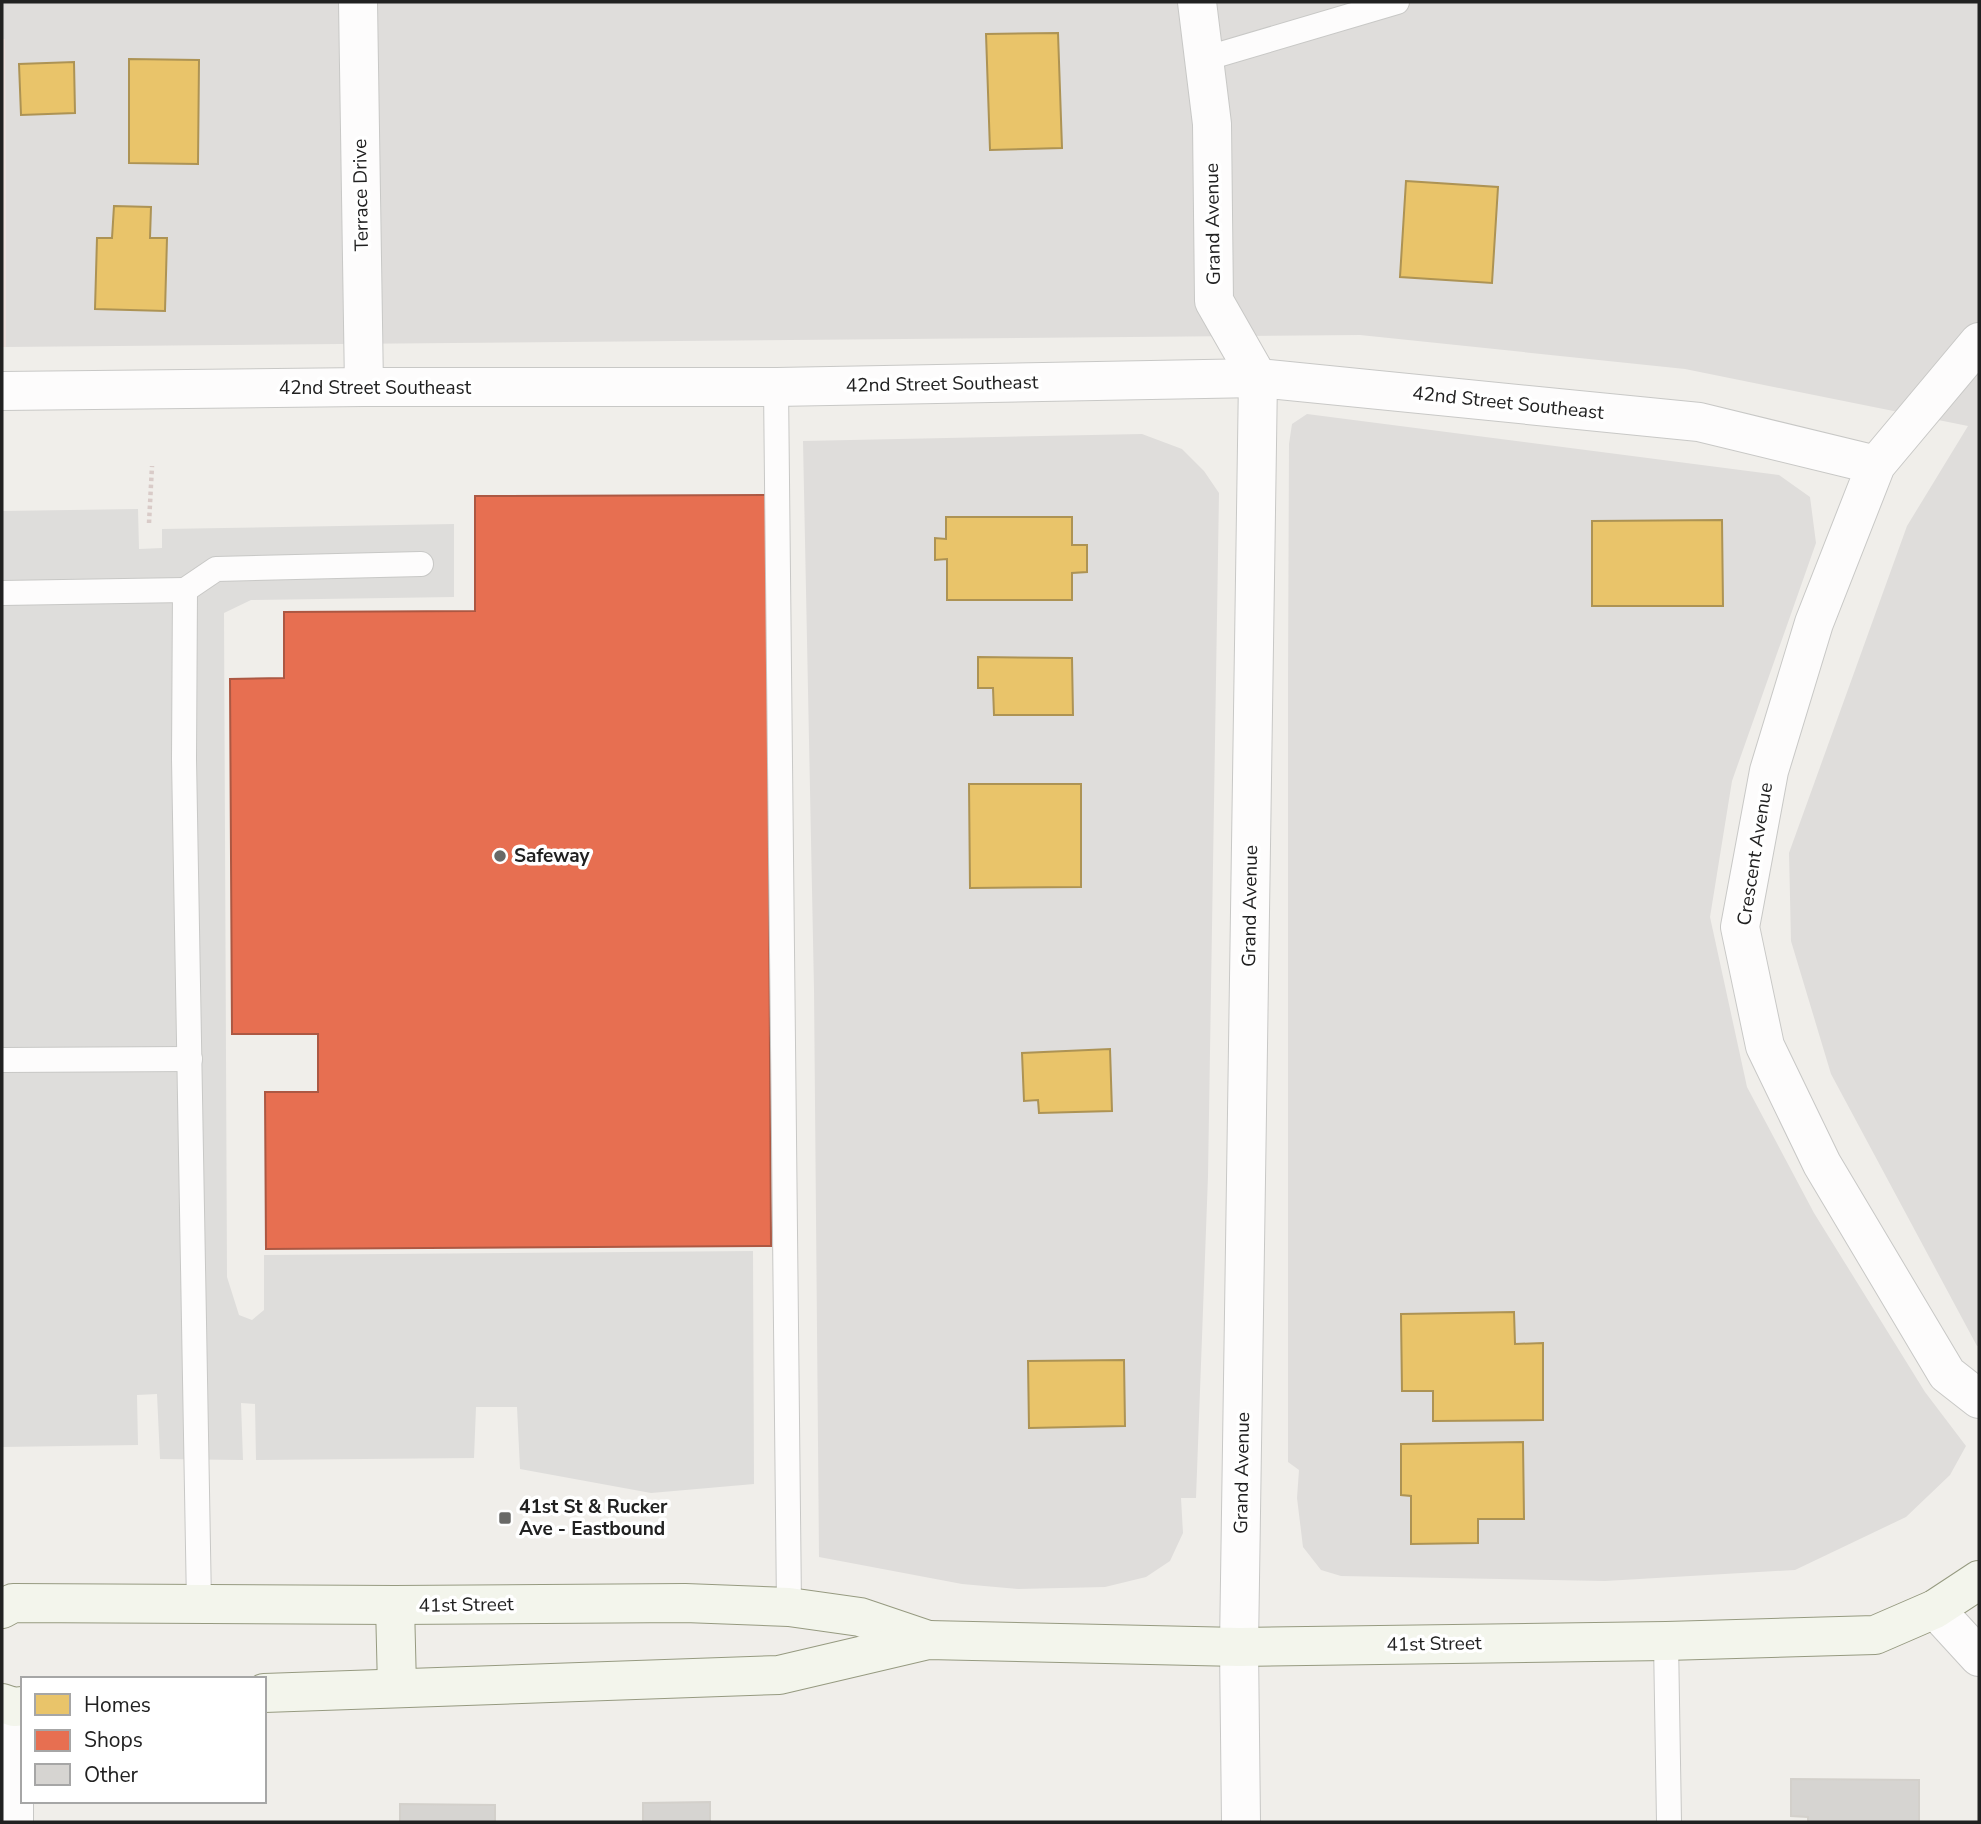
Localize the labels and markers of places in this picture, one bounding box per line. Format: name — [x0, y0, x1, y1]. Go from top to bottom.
place label: Safeway — [514, 843, 591, 869]
marker: Safeway — [492, 848, 508, 864]
place label: 41st St & Rucker Ave - Eastbound — [519, 1494, 668, 1542]
marker: 41st St & Rucker Ave - Eastbound — [497, 1510, 513, 1526]

